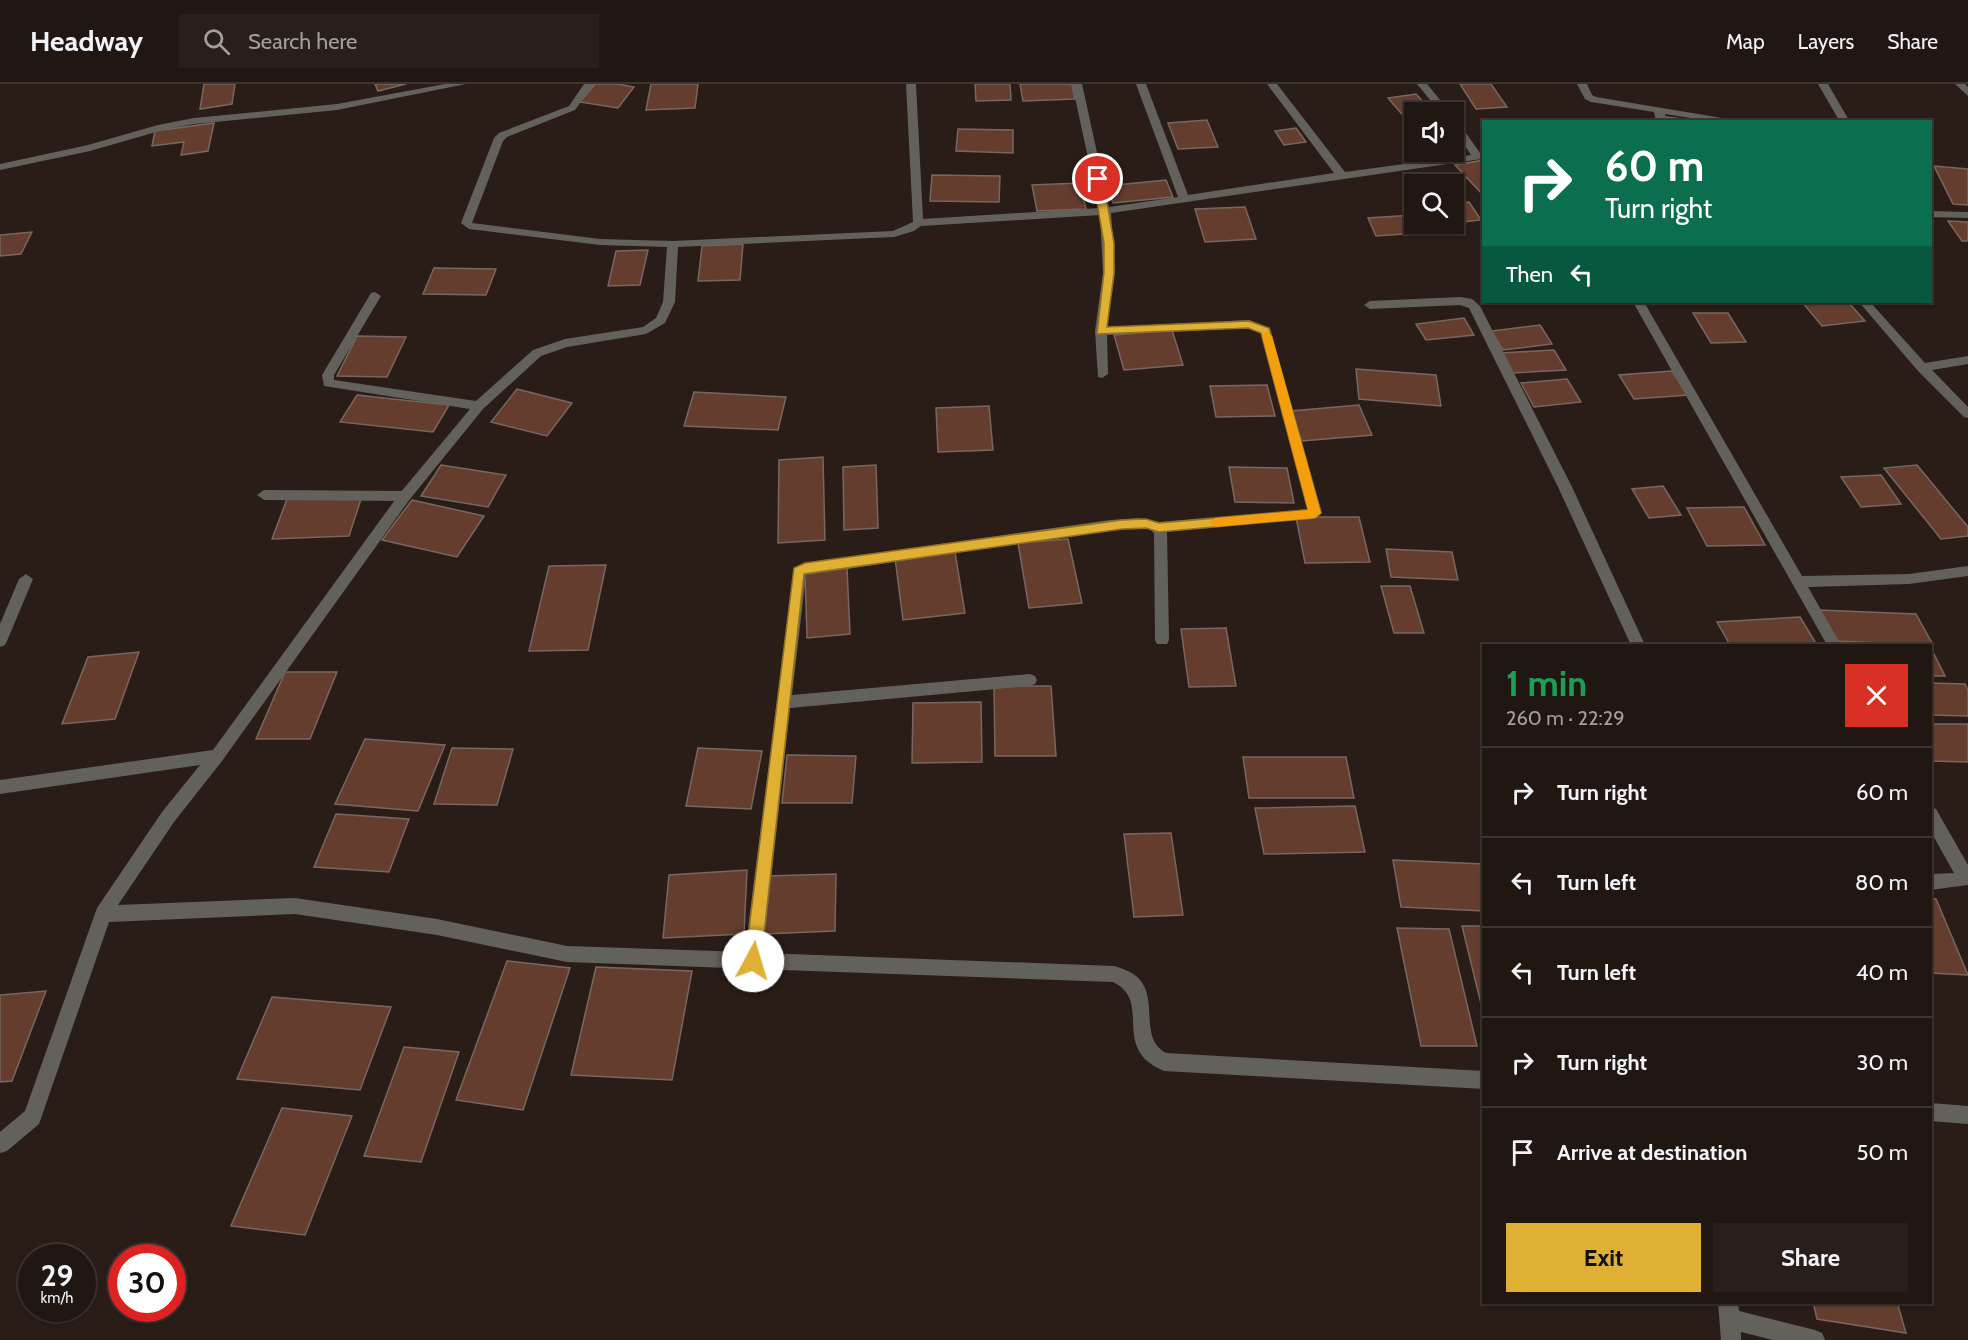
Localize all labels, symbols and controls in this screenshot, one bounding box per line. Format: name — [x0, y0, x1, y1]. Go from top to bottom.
search box — [179, 14, 599, 68]
text: Headway — [30, 24, 143, 58]
icon: search — [200, 25, 233, 58]
text: Search here — [248, 28, 357, 55]
text: Map — [1726, 29, 1765, 54]
text: Layers — [1798, 29, 1854, 54]
text: Share — [1887, 29, 1938, 54]
map controls — [1404, 102, 1464, 234]
button: sound — [1404, 102, 1464, 162]
text: 60 m — [1605, 140, 1704, 192]
icon: right — [1506, 144, 1584, 222]
pin — [1072, 153, 1123, 204]
icon: arrive — [1081, 162, 1114, 195]
button: search — [1404, 174, 1464, 234]
text: Turn right — [1605, 192, 1712, 225]
icon: left — [1565, 258, 1598, 291]
text: Then — [1506, 261, 1553, 288]
text: 1 min — [1506, 661, 1587, 705]
button: close — [1845, 664, 1908, 727]
text: 260 m · 22:29 — [1506, 706, 1625, 730]
icon: right — [1506, 776, 1539, 809]
text: Turn right — [1557, 779, 1647, 806]
text: 60 m — [1856, 779, 1908, 806]
icon: left — [1506, 866, 1539, 899]
text: Turn left — [1557, 869, 1636, 896]
text: 80 m — [1855, 869, 1908, 896]
position arrow — [721, 929, 785, 993]
icon: left — [1506, 956, 1539, 989]
text: Turn left — [1557, 959, 1636, 986]
text: 40 m — [1856, 959, 1908, 986]
icon: right — [1506, 1046, 1539, 1079]
text: Turn right — [1557, 1049, 1647, 1076]
text: 30 m — [1856, 1049, 1908, 1076]
icon: arrive — [1506, 1136, 1539, 1169]
text: Arrive at destination — [1557, 1139, 1747, 1166]
text: 50 m — [1856, 1139, 1908, 1166]
button: Exit — [1506, 1223, 1701, 1292]
button: Share — [1713, 1223, 1908, 1292]
speed limit sign: 30 — [108, 1244, 186, 1322]
text: 29 — [41, 1257, 73, 1294]
text: km/h — [41, 1289, 73, 1307]

